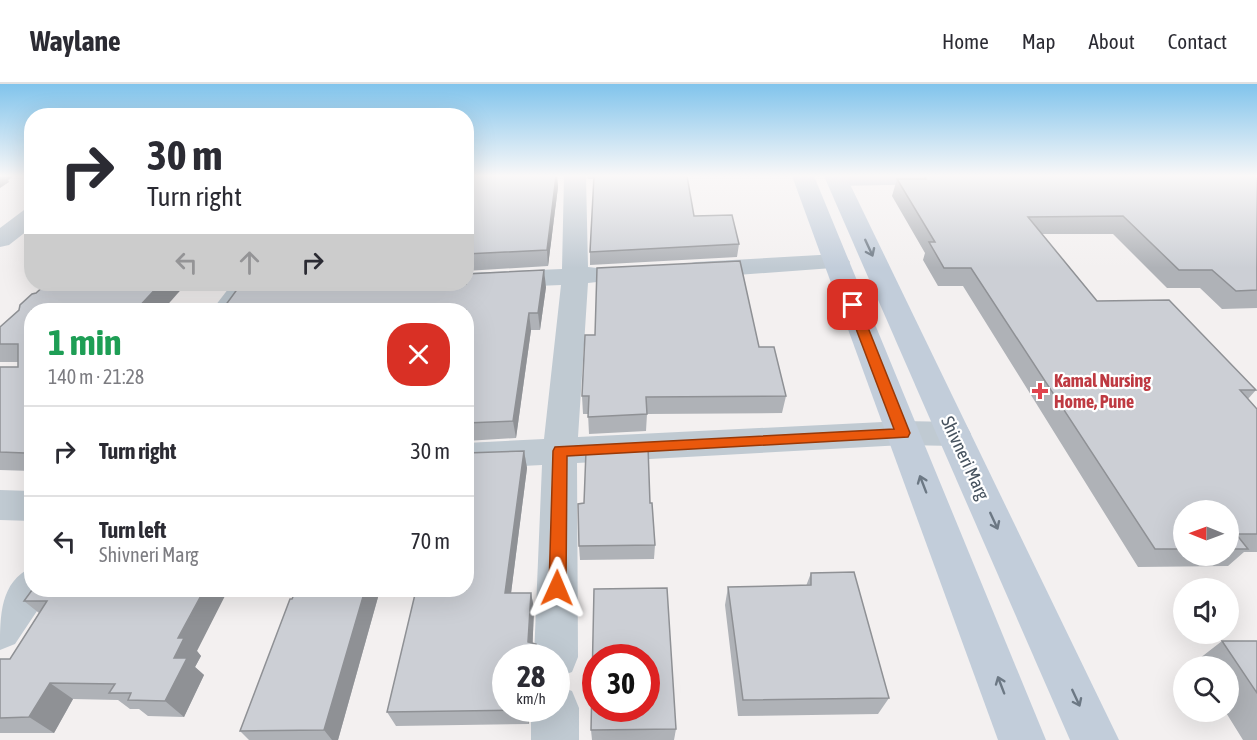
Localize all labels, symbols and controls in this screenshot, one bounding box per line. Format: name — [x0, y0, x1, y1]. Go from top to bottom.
text: Waylane — [30, 25, 121, 57]
text: Home — [942, 29, 989, 53]
text: Map — [1022, 29, 1056, 53]
text: About — [1089, 29, 1135, 53]
text: Contact — [1168, 29, 1227, 53]
text: 30 m — [147, 131, 222, 179]
icon: right — [48, 132, 126, 210]
text: Turn right — [147, 181, 242, 212]
one-way arrow — [864, 239, 875, 257]
icon: left — [170, 246, 203, 279]
icon: ahead — [233, 246, 266, 279]
icon: right — [296, 246, 329, 279]
pin — [827, 279, 878, 330]
icon: arrive — [836, 288, 869, 321]
text: 1 min — [48, 321, 122, 363]
button: close — [387, 323, 450, 386]
text: 140 m · 21:28 — [48, 365, 144, 388]
place label: Kamal Nursing Home, Pune — [1054, 370, 1151, 412]
marker: Kamal Nursing Home, Pune — [1031, 382, 1049, 400]
street label: Shivneri Marg — [937, 413, 994, 503]
icon: right — [48, 435, 81, 468]
text: Turn right — [99, 438, 176, 464]
text: 30 m — [410, 438, 450, 464]
one-way arrow — [916, 475, 927, 494]
north arrow — [1173, 500, 1239, 566]
map controls — [1173, 500, 1239, 722]
one-way arrow — [989, 511, 1001, 529]
text: Turn left — [99, 517, 166, 543]
icon: left — [48, 525, 81, 558]
text: 70 m — [410, 528, 450, 554]
text: Shivneri Marg — [99, 543, 199, 566]
position arrow — [525, 556, 589, 620]
button: sound — [1173, 578, 1239, 644]
speed limit sign: 30 — [582, 644, 660, 722]
button: search — [1173, 656, 1239, 722]
text: 28 — [517, 659, 545, 693]
one-way arrow — [994, 677, 1005, 695]
one-way arrow — [1070, 688, 1082, 706]
text: km/h — [516, 690, 546, 707]

